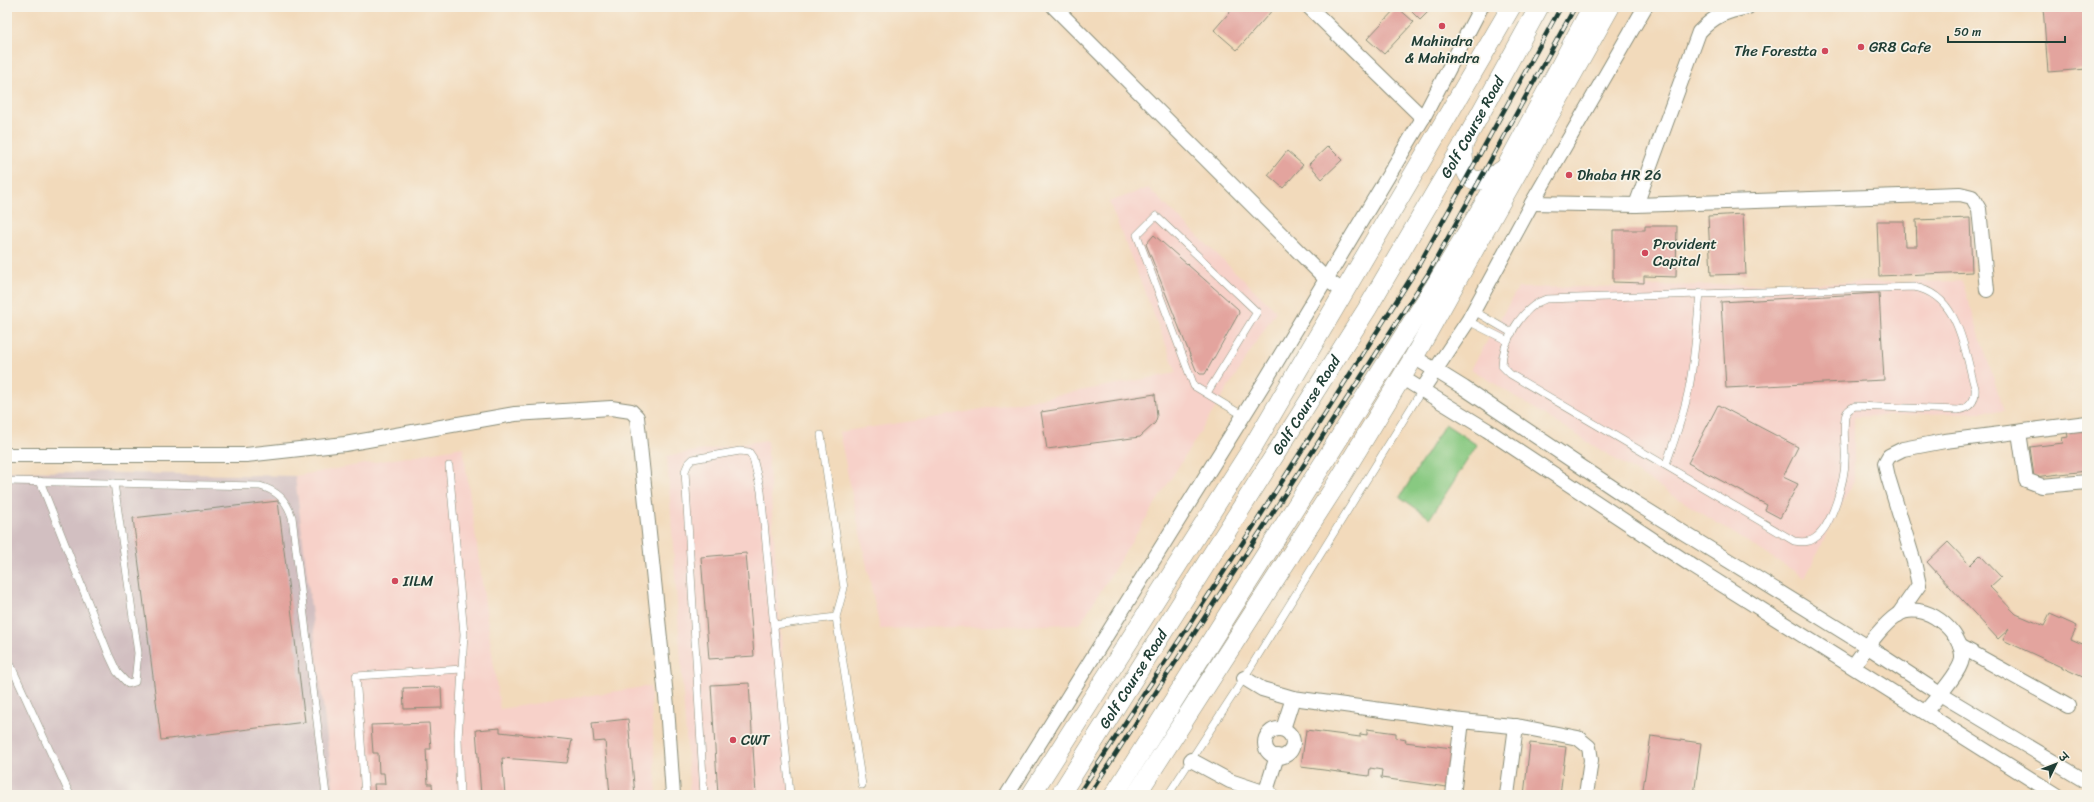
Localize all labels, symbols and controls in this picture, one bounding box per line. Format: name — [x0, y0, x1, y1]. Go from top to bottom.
scale bar — [1948, 18, 2065, 44]
marker: Mahindra & Mahindra — [1437, 21, 1447, 31]
text: 50 m — [1954, 21, 1981, 43]
place label: Mahindra & Mahindra — [1405, 28, 1480, 71]
place label: GR8 Cafe — [1869, 34, 1932, 60]
place label: The Forestta — [1734, 38, 1817, 64]
marker: GR8 Cafe — [1856, 42, 1866, 52]
marker: The Forestta — [1820, 46, 1830, 56]
street label: Golf Course Road — [1433, 70, 1512, 183]
place label: Dhaba HR 26 — [1577, 162, 1661, 188]
marker: Dhaba HR 26 — [1564, 170, 1574, 180]
place label: Provident Capital — [1653, 231, 1717, 274]
marker: Provident Capital — [1640, 248, 1650, 258]
street label: Golf Course Road — [1265, 349, 1348, 460]
place label: IILM — [402, 568, 433, 594]
marker: IILM — [390, 576, 400, 586]
street label: Golf Course Road — [1092, 623, 1175, 734]
place label: CWT — [741, 727, 771, 753]
marker: CWT — [728, 735, 738, 745]
north arrow — [2036, 744, 2076, 784]
text: उ — [2053, 748, 2074, 768]

